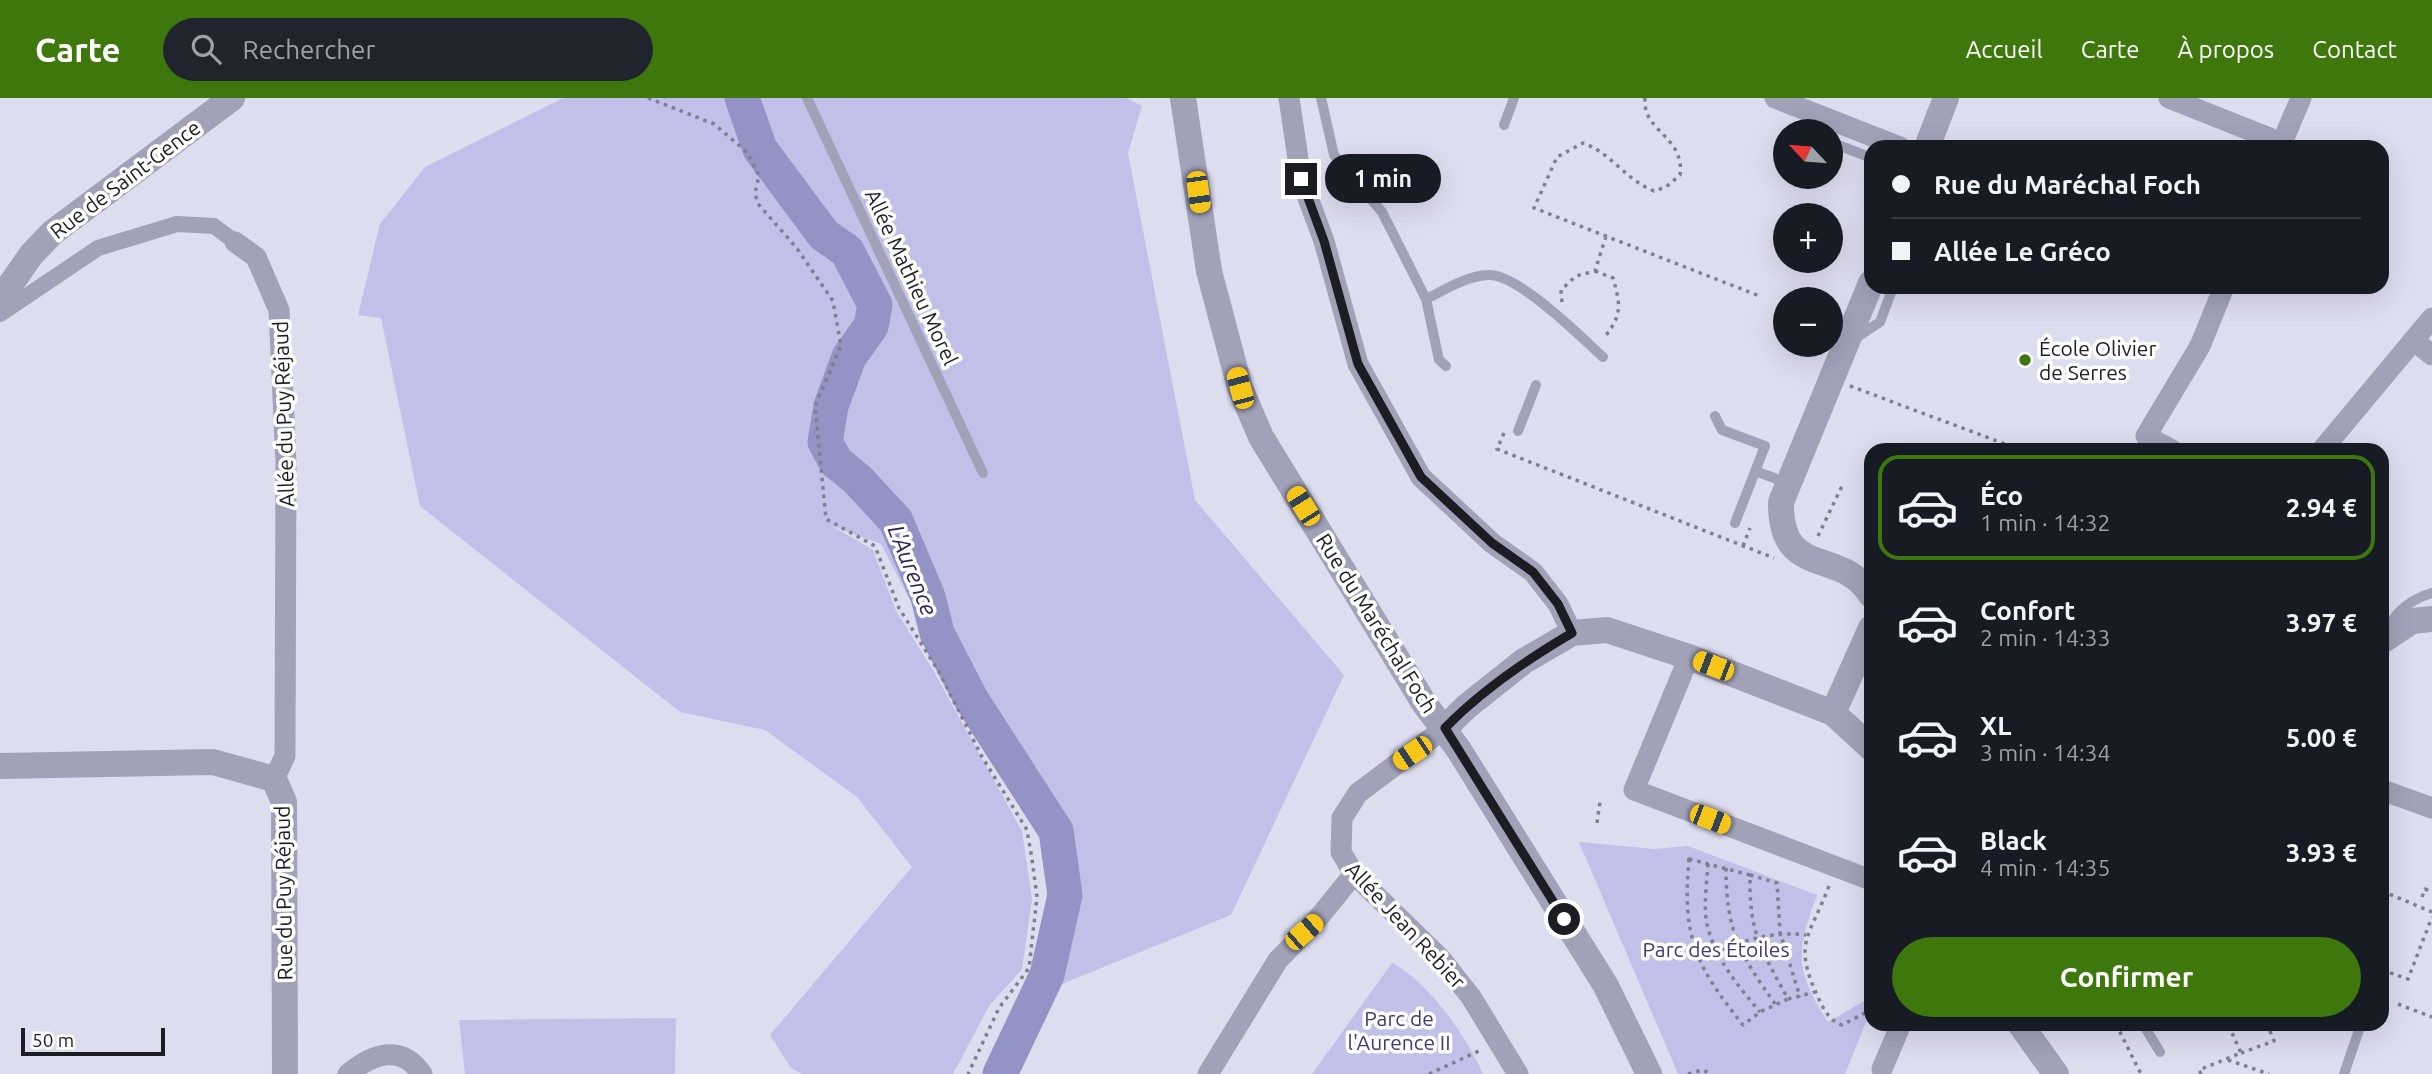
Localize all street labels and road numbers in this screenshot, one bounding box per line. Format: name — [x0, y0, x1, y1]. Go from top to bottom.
street label: Rue de Saint-Gence — [45, 115, 205, 243]
street label: Allée Mathieu Morel — [861, 185, 963, 369]
street label: Allée du Puy Réjaud — [268, 321, 298, 507]
street label: Rue du Maréchal Foch — [1312, 529, 1442, 717]
street label: Rue du Puy Réjaud — [269, 805, 297, 981]
street label: Allée Jean Rebier — [1341, 857, 1471, 993]

